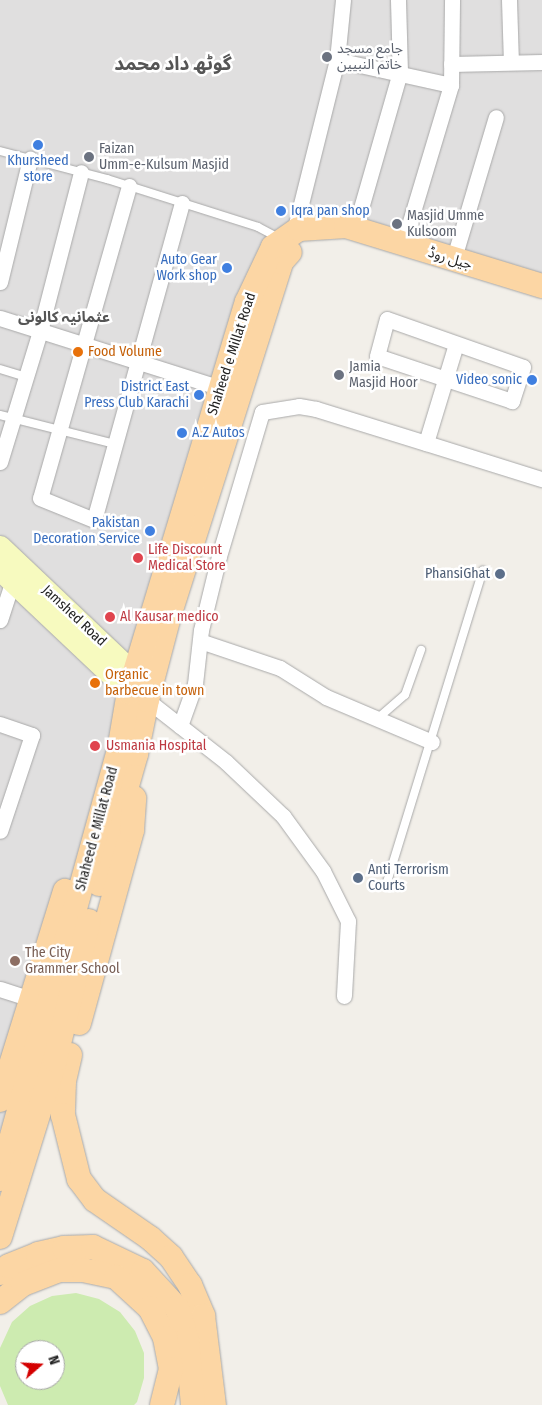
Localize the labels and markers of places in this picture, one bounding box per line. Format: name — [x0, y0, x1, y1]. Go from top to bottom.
place label: جامع مسجد خاتم النبیین — [337, 41, 403, 74]
marker: جامع مسجد خاتم النبیین — [321, 51, 333, 63]
marker: Khursheed store — [32, 139, 44, 151]
place label: Faizan Umm-e-Kulsum Masjid — [99, 141, 229, 174]
marker: Faizan Umm-e-Kulsum Masjid — [83, 151, 95, 163]
place label: Khursheed store — [7, 153, 69, 186]
place label: Iqra pan shop — [291, 203, 370, 219]
marker: Iqra pan shop — [275, 205, 287, 217]
place label: Masjid Umme Kulsoom — [407, 208, 484, 240]
marker: Masjid Umme Kulsoom — [391, 218, 403, 230]
place label: Auto Gear Work shop — [156, 252, 217, 284]
marker: Auto Gear Work shop — [221, 262, 233, 274]
place label: Food Volume — [88, 344, 162, 360]
marker: Food Volume — [72, 346, 84, 358]
place label: Jamia Masjid Hoor — [349, 359, 418, 392]
marker: Jamia Masjid Hoor — [333, 369, 345, 381]
place label: Video sonic — [456, 372, 522, 388]
marker: Video sonic — [526, 374, 538, 386]
place label: District East Press Club Karachi — [84, 379, 189, 412]
marker: District East Press Club Karachi — [193, 389, 205, 401]
place label: A.Z Autos — [192, 425, 245, 441]
marker: A.Z Autos — [176, 427, 188, 439]
place label: Pakistan Decoration Service — [33, 515, 140, 548]
marker: Pakistan Decoration Service — [144, 525, 156, 537]
place label: Life Discount Medical Store — [148, 542, 226, 574]
marker: Life Discount Medical Store — [132, 552, 144, 564]
place label: PhansiGhat — [425, 566, 490, 582]
marker: PhansiGhat — [494, 568, 506, 580]
place label: Al Kausar medico — [120, 609, 219, 625]
marker: Al Kausar medico — [104, 611, 116, 623]
place label: Organic barbecue in town — [105, 667, 204, 700]
marker: Organic barbecue in town — [89, 677, 101, 689]
place label: Usmania Hospital — [106, 738, 207, 754]
marker: Usmania Hospital — [88, 739, 102, 753]
place label: Anti Terrorism Courts — [368, 862, 449, 894]
marker: Anti Terrorism Courts — [352, 872, 364, 884]
place label: The City Grammer School — [25, 945, 120, 978]
marker: The City Grammer School — [9, 955, 21, 967]

